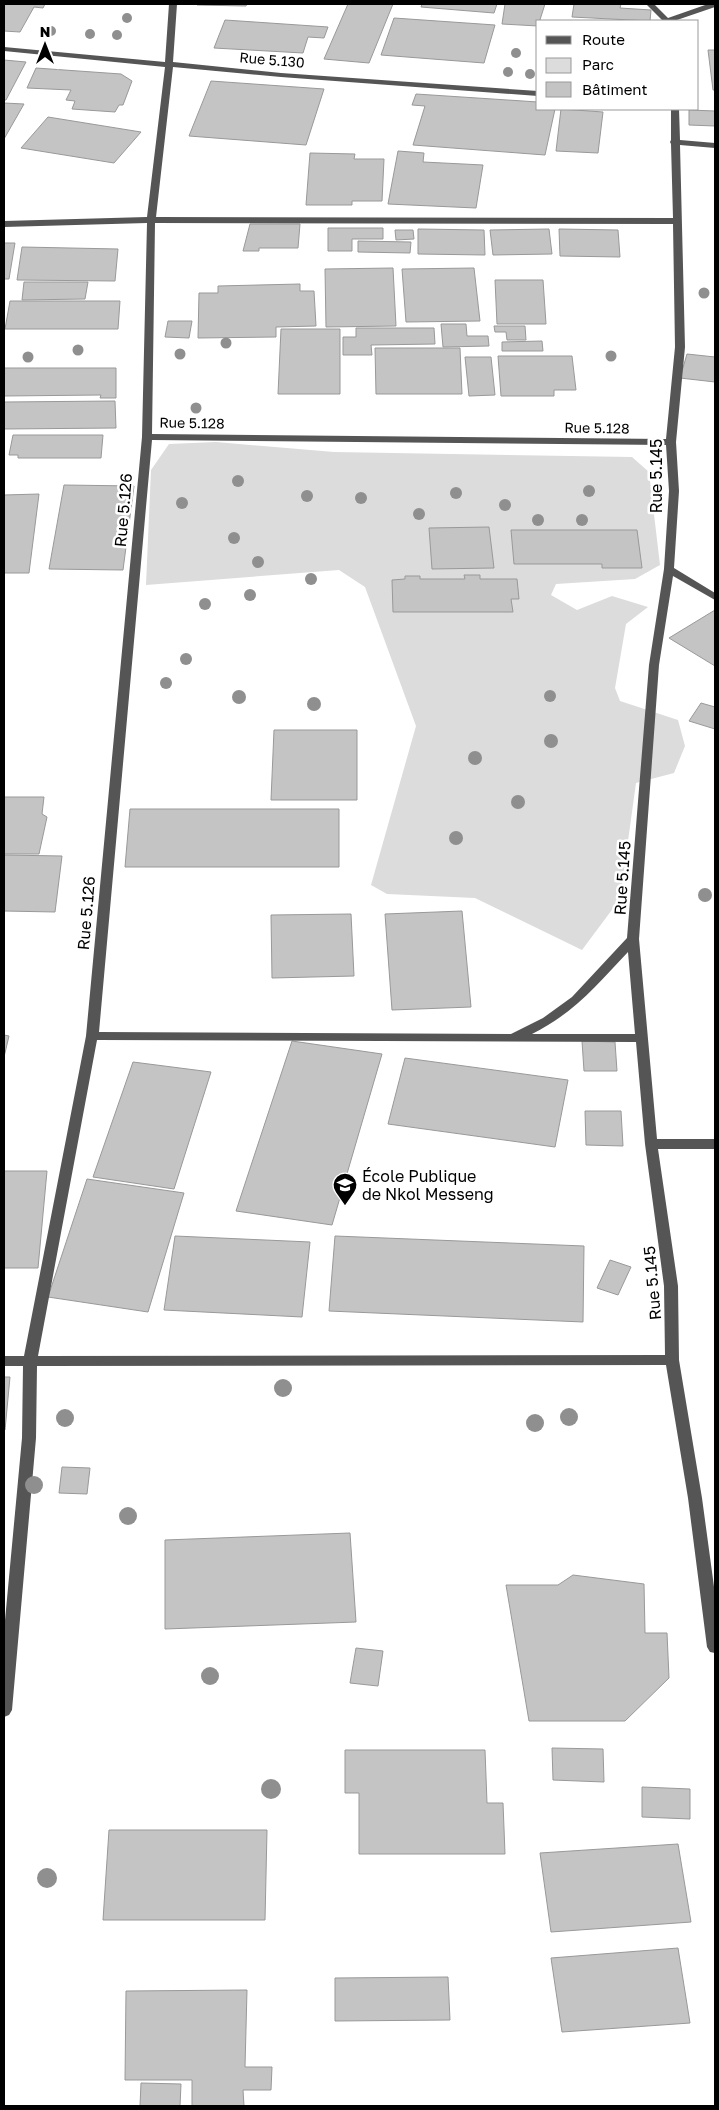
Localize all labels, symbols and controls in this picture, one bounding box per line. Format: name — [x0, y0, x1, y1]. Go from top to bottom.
north arrow — [20, 20, 70, 70]
legend — [536, 20, 699, 110]
text: N — [40, 23, 50, 40]
text: Route — [582, 30, 625, 48]
street label: Rue 5.130 — [239, 48, 305, 71]
text: Parc — [582, 55, 614, 73]
text: Bâtiment — [582, 80, 647, 98]
street label: Rue 5.128 — [159, 413, 225, 432]
street label: Rue 5.128 — [564, 418, 630, 437]
street label: Rue 5.145 — [646, 439, 666, 513]
street label: Rue 5.126 — [110, 472, 136, 548]
street label: Rue 5.145 — [609, 840, 635, 916]
street label: Rue 5.126 — [73, 875, 99, 951]
place label: École Publique de Nkol Messeng — [362, 1166, 494, 1204]
school or university icon: École Publique de Nkol Messeng — [332, 1172, 358, 1206]
street label: Rue 5.145 — [639, 1245, 665, 1321]

